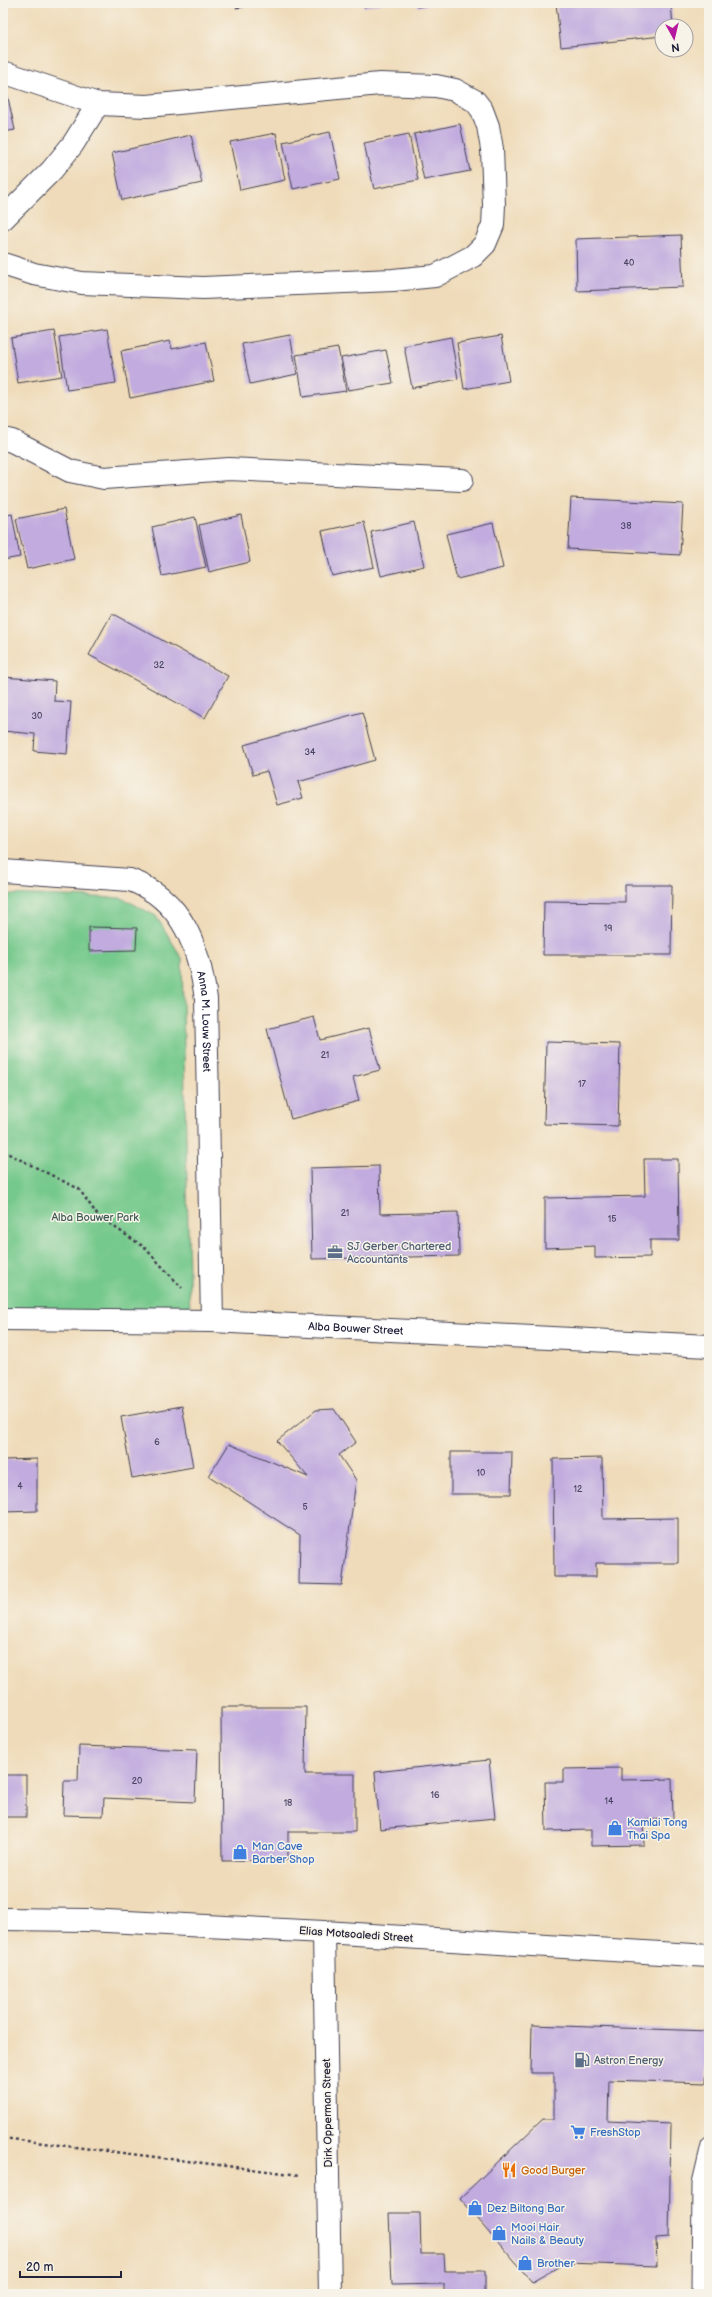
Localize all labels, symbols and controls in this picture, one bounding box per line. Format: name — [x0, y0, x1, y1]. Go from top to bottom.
north arrow — [654, 18, 694, 58]
text: N — [670, 40, 680, 54]
house number: 40 — [624, 258, 634, 269]
house number: 38 — [621, 521, 631, 532]
house number: 32 — [154, 660, 165, 671]
house number: 30 — [32, 711, 42, 722]
house number: 34 — [304, 747, 316, 758]
house number: 19 — [604, 923, 612, 934]
street label: Anna M. Louw Street — [194, 970, 213, 1073]
house number: 21 — [321, 1050, 329, 1061]
house number: 17 — [578, 1079, 587, 1090]
house number: 21 — [341, 1208, 349, 1219]
park label: Alba Bouwer Park — [51, 1211, 139, 1224]
house number: 15 — [608, 1214, 616, 1225]
place label: SJ Gerber Chartered Accountants — [347, 1240, 451, 1266]
office icon: SJ Gerber Chartered Accountants — [326, 1243, 344, 1261]
street label: Alba Bouwer Street — [308, 1320, 404, 1338]
house number: 6 — [154, 1437, 160, 1448]
house number: 10 — [477, 1468, 485, 1479]
house number: 4 — [17, 1481, 23, 1492]
house number: 12 — [574, 1484, 583, 1495]
house number: 5 — [302, 1502, 308, 1513]
house number: 20 — [132, 1776, 142, 1787]
house number: 16 — [431, 1790, 440, 1801]
house number: 14 — [605, 1796, 614, 1807]
house number: 18 — [284, 1798, 292, 1809]
place label: Kamlai Tong Thai Spa — [627, 1816, 687, 1842]
shop icon: Kamlai Tong Thai Spa — [606, 1819, 624, 1837]
place label: Man Cave Barber Shop — [252, 1840, 315, 1866]
shop icon: Man Cave Barber Shop — [231, 1843, 249, 1861]
street label: Elias Motsoaledi Street — [298, 1924, 414, 1945]
fuel station icon: Astron Energy — [573, 2051, 591, 2069]
place label: Astron Energy — [594, 2054, 663, 2067]
street label: Dirk Opperman Street — [320, 2058, 335, 2168]
supermarket icon: FreshStop — [569, 2123, 587, 2141]
place label: FreshStop — [590, 2126, 641, 2139]
restaurant icon: Good Burger — [500, 2161, 518, 2179]
place label: Good Burger — [521, 2164, 586, 2177]
shop icon: Dez Biltong Bar — [466, 2199, 484, 2217]
place label: Dez Biltong Bar — [487, 2202, 566, 2215]
place label: Mooi Hair Nails & Beauty — [511, 2221, 584, 2247]
shop icon: Mooi Hair Nails & Beauty — [490, 2224, 508, 2242]
scale bar — [20, 2253, 121, 2279]
shop icon: Brother — [516, 2254, 534, 2272]
place label: Brother — [537, 2257, 575, 2270]
text: 20 m — [26, 2260, 53, 2275]

